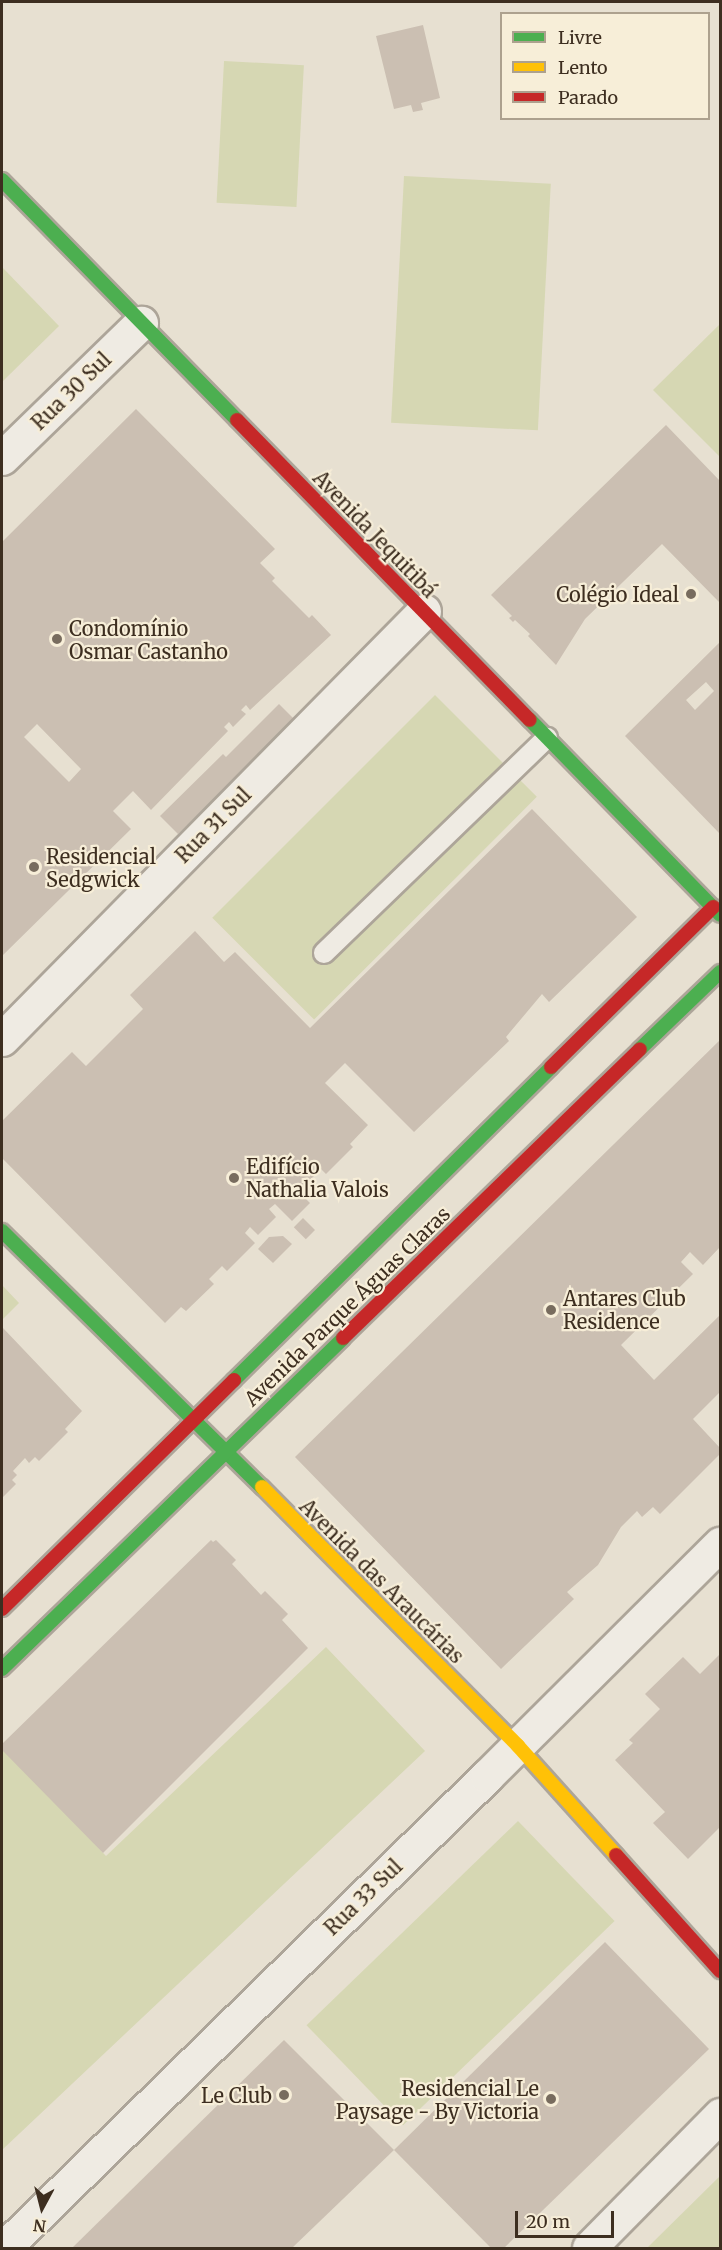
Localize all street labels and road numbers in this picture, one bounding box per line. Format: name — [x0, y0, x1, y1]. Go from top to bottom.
street label: Rua 30 Sul — [26, 347, 116, 435]
street label: Avenida Jequitibá — [308, 466, 442, 602]
street label: Rua 31 Sul — [170, 782, 256, 868]
street label: Avenida Parque Águas Claras — [239, 1201, 455, 1411]
street label: Avenida das Araucárias — [295, 1494, 469, 1668]
street label: Rua 33 Sul — [319, 1854, 407, 1940]

